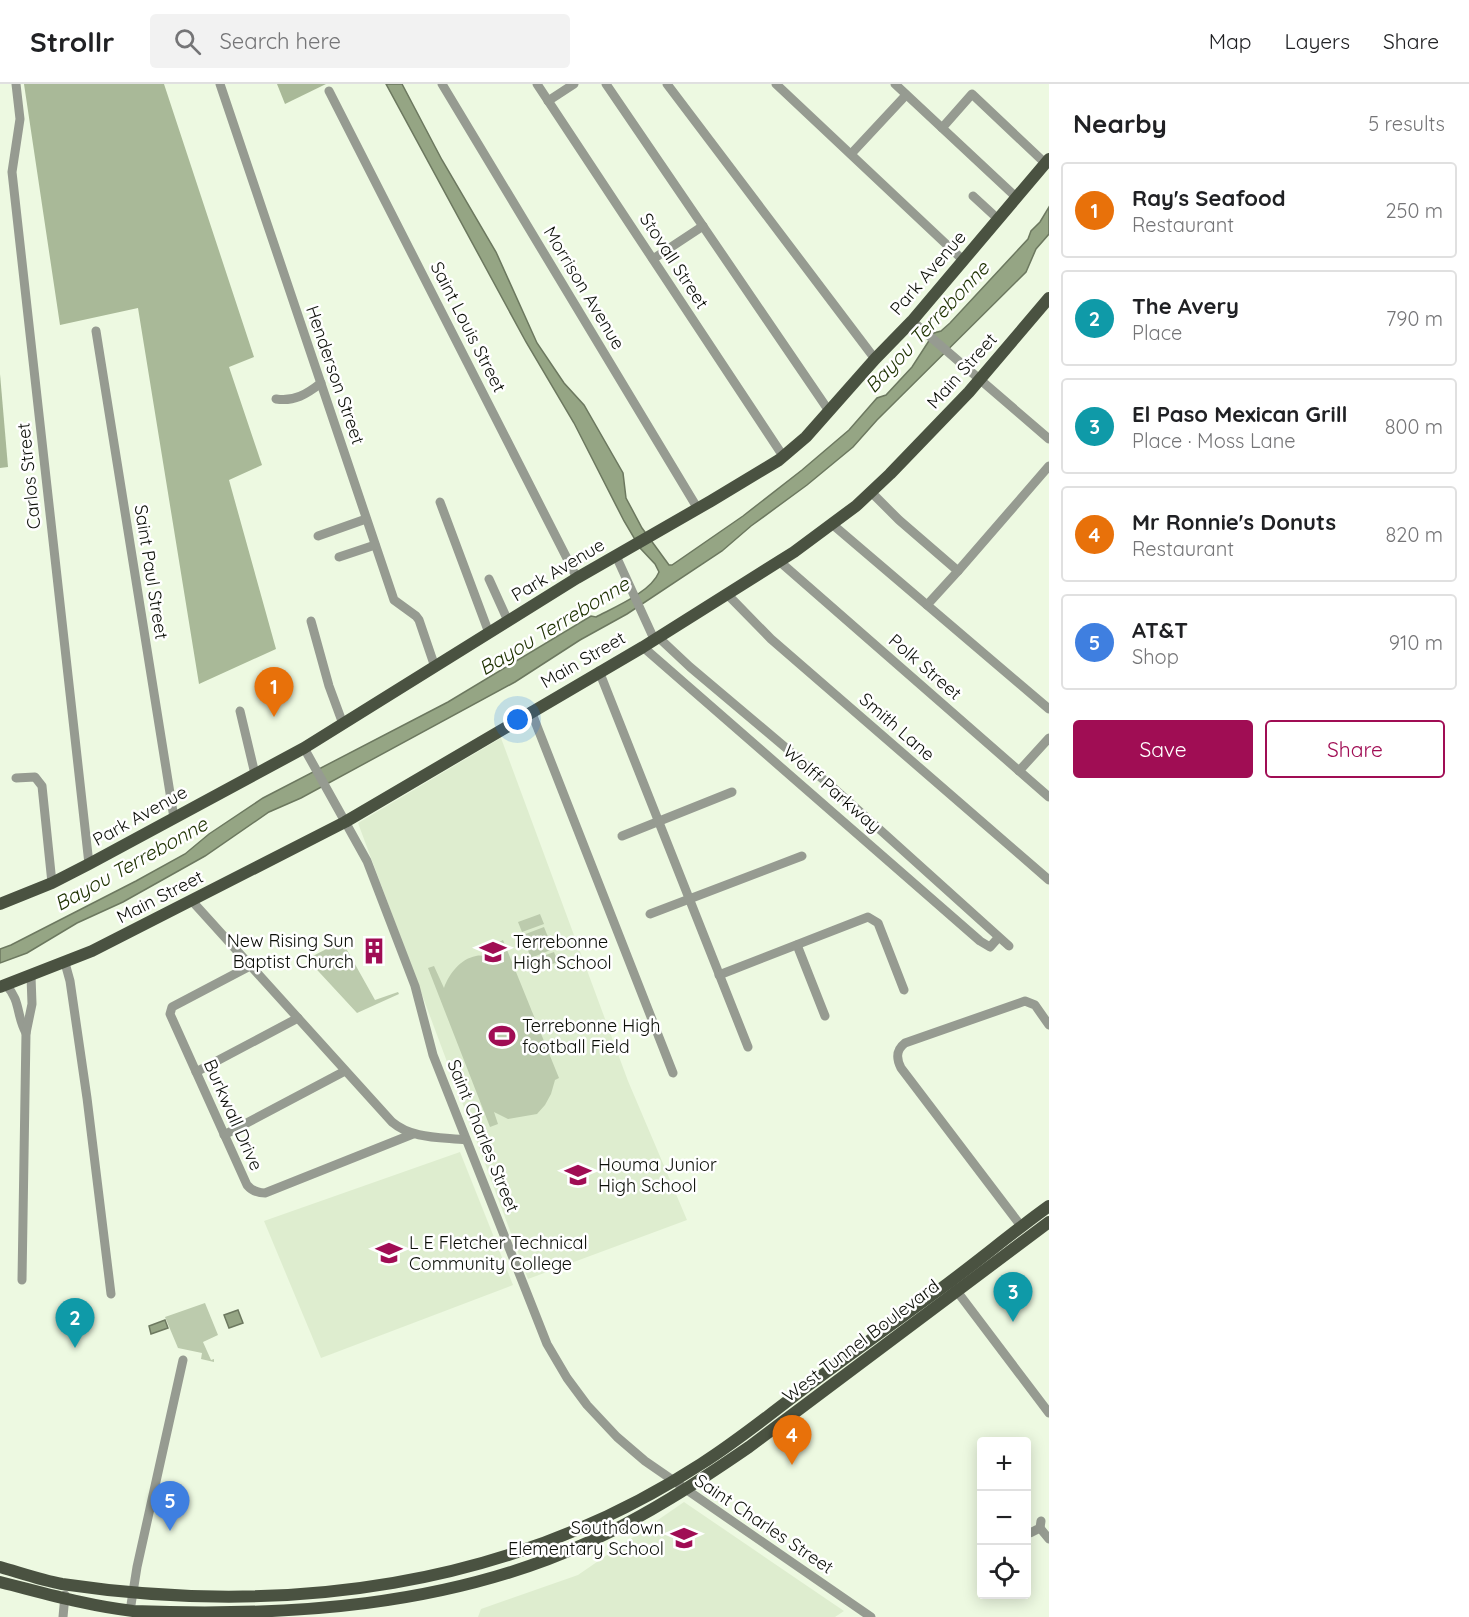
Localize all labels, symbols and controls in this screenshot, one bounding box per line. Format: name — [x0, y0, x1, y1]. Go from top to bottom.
search box — [150, 14, 570, 68]
text: Strollr — [30, 24, 114, 59]
icon: search — [171, 25, 204, 58]
text: Search here — [219, 27, 341, 55]
text: Map — [1209, 28, 1252, 54]
text: Layers — [1285, 28, 1350, 54]
text: Share — [1383, 28, 1439, 54]
text: Nearby — [1073, 107, 1167, 140]
text: 5 results — [1368, 111, 1445, 136]
text: Ray's Seafood — [1132, 184, 1286, 212]
text: 1 — [1091, 198, 1098, 223]
text: 250 m — [1385, 198, 1443, 223]
street label: Stovall Street — [635, 208, 714, 313]
text: Restaurant — [1132, 212, 1234, 237]
street label: Morrison Avenue — [539, 222, 630, 354]
street label: Park Avenue — [885, 226, 971, 320]
water label: Bayou Terrebonne — [859, 255, 995, 398]
street label: Saint Louis Street — [426, 258, 511, 396]
text: The Avery — [1132, 292, 1239, 320]
street label: Henderson Street — [301, 302, 370, 447]
text: 2 — [1089, 306, 1100, 331]
text: 790 m — [1386, 306, 1443, 331]
text: Place — [1132, 320, 1182, 345]
street label: Main Street — [922, 328, 1002, 413]
text: El Paso Mexican Grill — [1132, 400, 1348, 428]
text: 3 — [1089, 414, 1100, 439]
text: 800 m — [1385, 414, 1443, 439]
street label: Carlos Street — [11, 422, 46, 530]
text: Place · Moss Lane — [1132, 428, 1296, 453]
street label: Saint Paul Street — [129, 503, 174, 641]
text: Mr Ronnie's Donuts — [1132, 508, 1336, 536]
text: 4 — [1089, 522, 1100, 547]
text: 820 m — [1386, 522, 1443, 547]
street label: Park Avenue — [507, 533, 608, 606]
text: Restaurant — [1132, 536, 1234, 561]
water label: Bayou Terrebonne — [474, 570, 634, 680]
text: AT&T — [1132, 616, 1188, 644]
street label: Main Street — [536, 626, 629, 693]
street label: Polk Street — [884, 629, 967, 705]
text: 5 — [1089, 630, 1100, 655]
text: 910 m — [1389, 630, 1443, 655]
text: Shop — [1132, 644, 1179, 669]
pin: 1 — [254, 668, 294, 717]
street label: Smith Lane — [855, 688, 940, 766]
your location — [503, 705, 532, 734]
button: Save — [1073, 720, 1253, 778]
button: Share — [1265, 720, 1445, 778]
street label: Wolff Parkway — [778, 740, 886, 838]
street label: Park Avenue — [88, 780, 191, 851]
water label: Bayou Terrebonne — [50, 811, 212, 916]
street label: Main Street — [113, 865, 207, 928]
place label: New Rising Sun Baptist Church — [227, 929, 354, 973]
place label: Terrebonne High School — [513, 930, 612, 974]
building icon: New Rising Sun Baptist Church — [359, 936, 389, 966]
school or university icon: Terrebonne High School — [478, 937, 508, 967]
place label: Terrebonne High football Field — [522, 1014, 660, 1058]
sports icon: Terrebonne High football Field — [487, 1021, 517, 1051]
street label: Burkwall Drive — [199, 1056, 268, 1174]
street label: Saint Charles Street — [442, 1056, 525, 1216]
place label: Houma Junior High School — [598, 1153, 717, 1197]
school or university icon: Houma Junior High School — [563, 1160, 593, 1190]
place label: L E Fletcher Technical Community College — [409, 1231, 588, 1275]
school or university icon: L E Fletcher Technical Community College — [374, 1238, 404, 1268]
pin: 3 — [994, 1272, 1032, 1322]
street label: West Tunnel Boulevard — [778, 1274, 944, 1407]
pin: 2 — [56, 1298, 94, 1348]
pin: 4 — [772, 1416, 812, 1465]
map controls — [977, 1437, 1031, 1599]
button: + — [977, 1437, 1031, 1491]
street label: Saint Charles Street — [690, 1469, 838, 1579]
pin: 5 — [150, 1482, 190, 1531]
button: − — [977, 1491, 1031, 1545]
place label: Southdown Elementary School — [508, 1516, 664, 1560]
school or university icon: Southdown Elementary School — [669, 1523, 699, 1553]
button: locate — [977, 1545, 1031, 1599]

